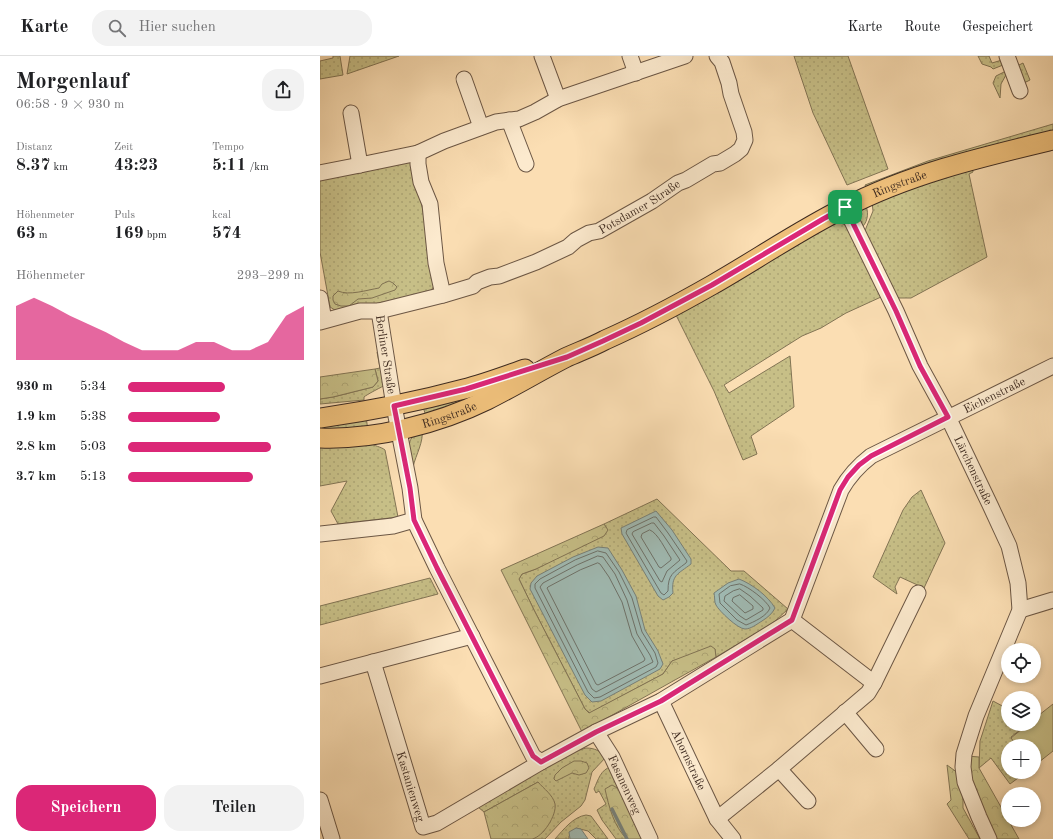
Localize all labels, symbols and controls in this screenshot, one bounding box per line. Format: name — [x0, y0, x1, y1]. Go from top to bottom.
search box — [92, 10, 372, 46]
icon: search — [106, 17, 128, 39]
text: Karte — [20, 18, 68, 37]
text: Hier suchen — [138, 20, 216, 35]
text: Karte — [848, 20, 882, 34]
text: Route — [904, 20, 940, 34]
text: Gespeichert — [962, 20, 1033, 34]
button: share — [262, 69, 304, 111]
text: Morgenlauf — [16, 71, 129, 93]
text: 06:58 · 9 × 930 m — [16, 98, 124, 111]
text: Distanz — [16, 142, 52, 153]
text: Zeit — [114, 142, 133, 153]
text: Tempo — [212, 142, 244, 153]
text: 8.37 — [16, 157, 50, 174]
text: 43:23 — [114, 157, 158, 174]
text: 5:11 — [212, 157, 246, 174]
text: km — [50, 162, 68, 173]
text: /km — [246, 162, 269, 173]
street label: Ringstraße — [871, 169, 929, 201]
street label: Potsdamer Straße — [597, 178, 683, 237]
pin — [828, 190, 862, 224]
icon: arrive — [834, 196, 856, 218]
text: Höhenmeter — [16, 210, 74, 221]
text: Puls — [114, 210, 135, 221]
text: kcal — [212, 210, 231, 221]
text: 63 — [16, 225, 36, 242]
text: 169 — [114, 225, 144, 242]
text: 574 — [212, 225, 242, 242]
text: m — [36, 230, 48, 241]
text: bpm — [144, 230, 167, 241]
text: Höhenmeter — [16, 269, 85, 282]
text: 293–299 m — [237, 269, 304, 282]
street label: Berliner Straße — [373, 314, 397, 395]
street label: Eichenstraße — [962, 375, 1028, 416]
text: 930 m — [16, 380, 53, 393]
text: 5:34 — [80, 380, 106, 393]
street label: Ringstraße — [421, 400, 479, 431]
text: 1.9 km — [16, 410, 56, 423]
text: 5:38 — [80, 410, 106, 423]
street label: Lärchenstraße — [951, 434, 994, 507]
text: 2.8 km — [16, 440, 56, 453]
text: 5:03 — [80, 440, 106, 453]
text: 3.7 km — [16, 470, 56, 483]
text: 5:13 — [80, 470, 106, 483]
map controls — [1001, 643, 1041, 827]
button: locate — [1001, 643, 1041, 683]
button: layers — [1001, 691, 1041, 731]
street label: Ahornstraße — [669, 728, 708, 793]
button: + — [1001, 739, 1041, 779]
street label: Kastanienweg — [393, 750, 426, 824]
street label: Fasanenweg — [605, 753, 643, 817]
button: Speichern — [16, 785, 156, 831]
button: Teilen — [164, 785, 304, 831]
button: − — [1001, 787, 1041, 827]

